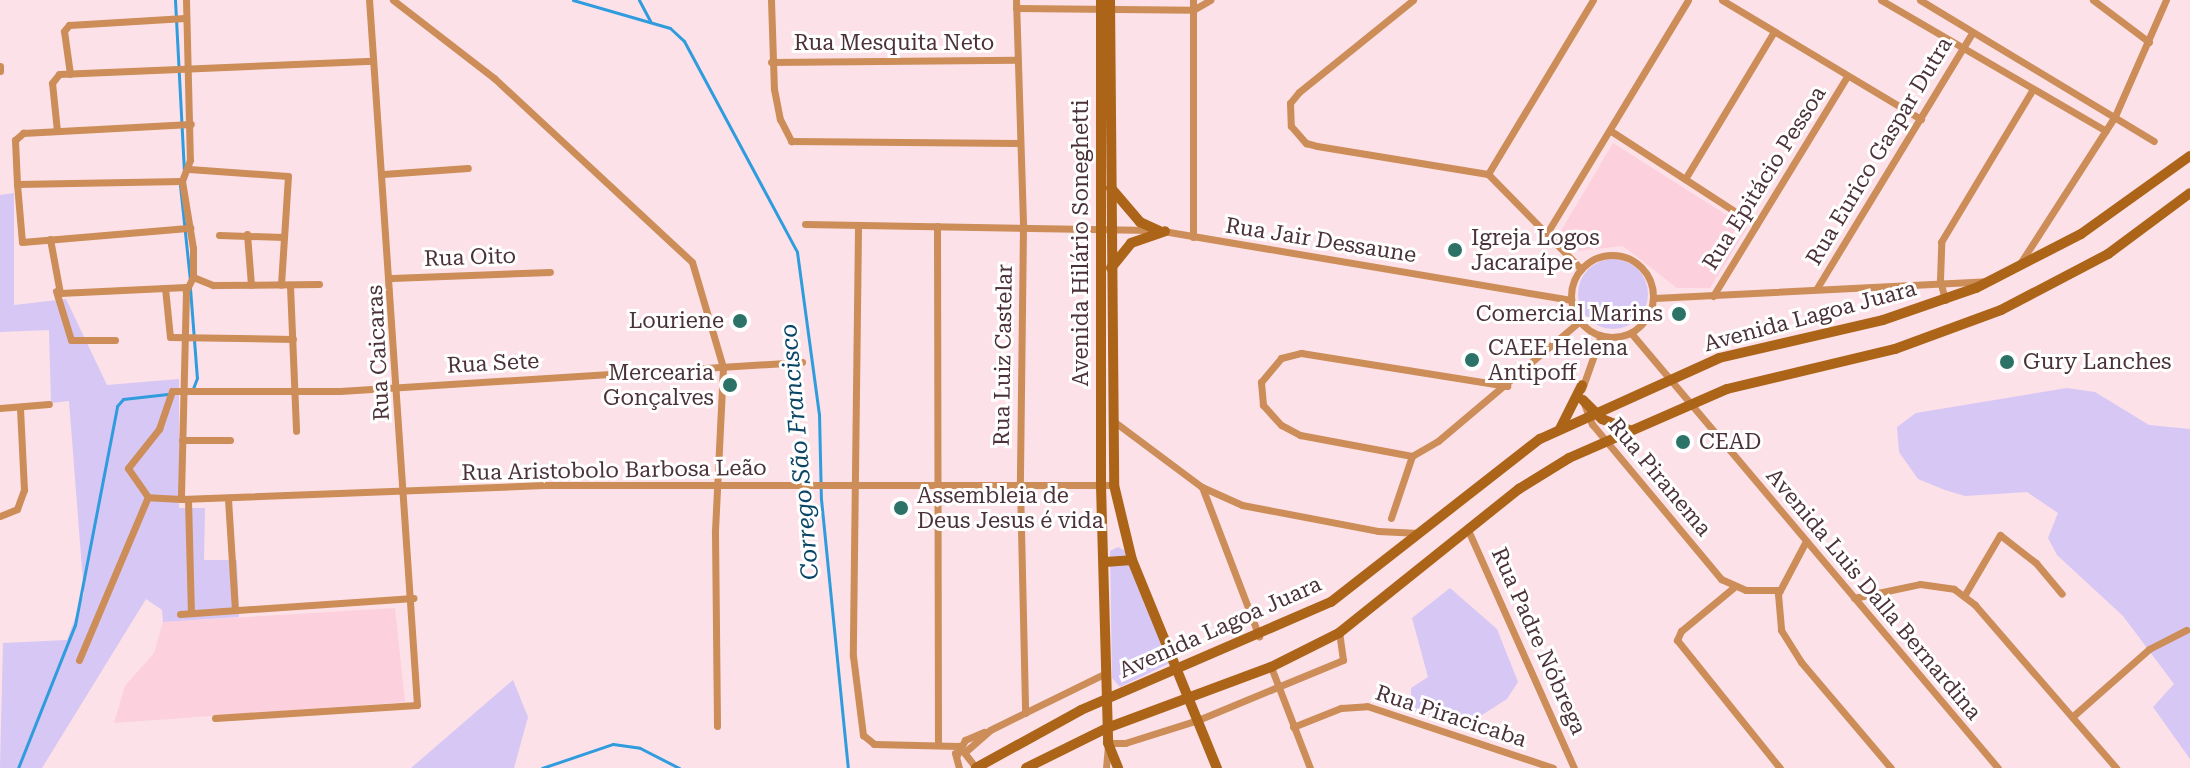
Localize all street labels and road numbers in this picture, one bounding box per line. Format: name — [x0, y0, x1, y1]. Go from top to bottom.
street label: Rua Mesquita Neto — [794, 30, 994, 56]
street label: Rua Eurico Gaspar Dutra — [1800, 32, 1958, 270]
street label: Rua Epitácio Pessoa — [1697, 81, 1831, 275]
street label: Avenida Hilário Soneghetti — [1068, 99, 1094, 387]
street label: Rua Jair Dessaune — [1224, 212, 1418, 268]
street label: Rua Oito — [424, 242, 516, 272]
street label: Rua Luiz Castelar — [988, 264, 1018, 446]
street label: Avenida Lagoa Juara — [1701, 275, 1919, 357]
street label: Rua Caicaras — [361, 284, 395, 422]
street label: Rua Sete — [446, 347, 540, 379]
street label: Rua Piranema — [1603, 412, 1717, 542]
street label: Rua Aristobolo Barbosa Leão — [461, 454, 767, 486]
street label: Avenida Luis Dalla Bernardina — [1761, 463, 1987, 725]
street label: Rua Padre Nóbrega — [1486, 543, 1592, 739]
street label: Avenida Lagoa Juara — [1115, 570, 1325, 684]
street label: Rua Piracicaba — [1372, 679, 1530, 753]

